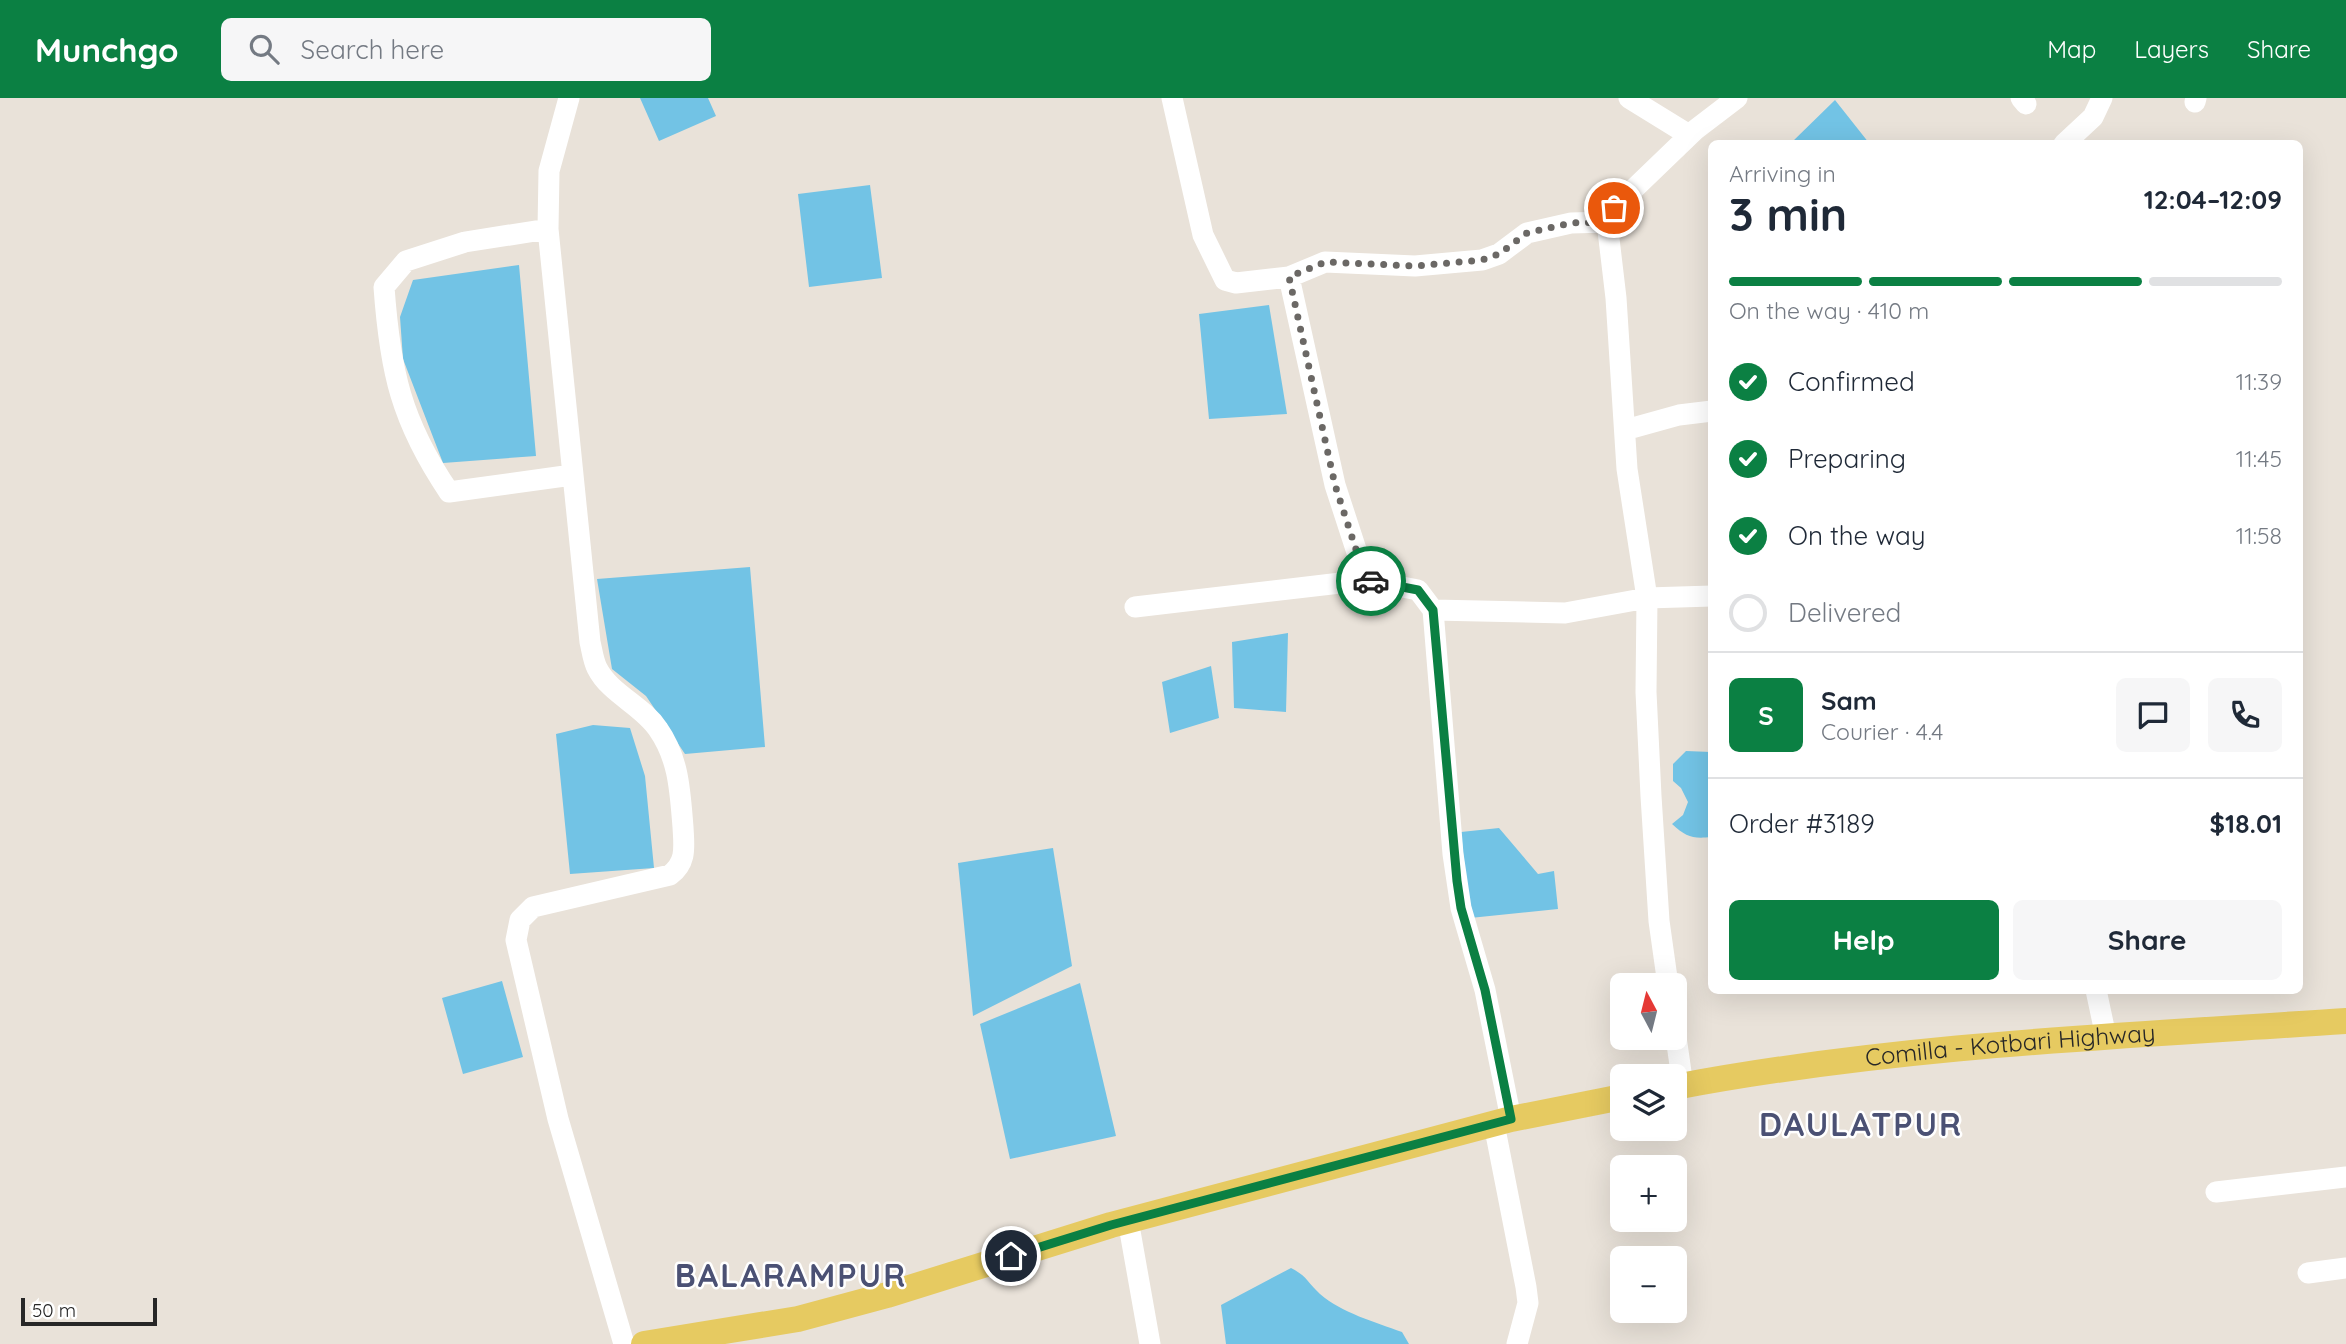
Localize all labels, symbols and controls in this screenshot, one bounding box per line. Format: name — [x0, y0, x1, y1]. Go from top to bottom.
search box — [221, 18, 711, 81]
text: Munchgo — [35, 29, 179, 70]
icon: search — [245, 30, 283, 68]
text: Search here — [301, 33, 444, 66]
text: Map — [2047, 34, 2096, 64]
text: Layers — [2134, 34, 2209, 64]
text: Share — [2247, 34, 2311, 64]
text: Arriving in — [1729, 159, 1836, 188]
pin — [1584, 178, 1644, 238]
text: 12:04–12:09 — [2144, 183, 2282, 216]
text: 3 min — [1729, 185, 1847, 243]
icon: bag — [1595, 189, 1633, 227]
text: On the way · 410 m — [1729, 296, 1929, 325]
icon: check — [1729, 363, 1767, 401]
text: Confirmed — [1788, 365, 1915, 398]
text: 11:39 — [2236, 367, 2282, 396]
icon: check — [1729, 440, 1767, 478]
text: Preparing — [1788, 442, 1906, 475]
text: 11:45 — [2236, 444, 2282, 473]
icon: check — [1729, 517, 1767, 555]
text: On the way — [1788, 519, 1926, 552]
text: 11:58 — [2236, 521, 2282, 550]
courier — [1336, 546, 1406, 616]
icon: car — [1352, 562, 1390, 600]
text: Delivered — [1788, 596, 1901, 629]
button: chat — [2116, 678, 2190, 752]
button: phone — [2208, 678, 2282, 752]
text: Sam — [1821, 684, 1877, 717]
text: S — [1758, 699, 1774, 732]
text: Courier · 4.4 — [1821, 717, 1943, 746]
text: Order #3189 — [1729, 807, 1875, 840]
text: $18.01 — [2210, 807, 2282, 840]
button: Help — [1729, 900, 1999, 980]
button: Share — [2013, 900, 2282, 980]
north arrow — [1610, 973, 1687, 1050]
map controls — [1610, 973, 1687, 1323]
street label: Comilla - Kotbari Highway — [1863, 1017, 2156, 1072]
button: layers — [1610, 1064, 1687, 1141]
district label: DAULATPUR — [1759, 1104, 1963, 1144]
button: + — [1610, 1155, 1687, 1232]
pin — [981, 1226, 1041, 1286]
icon: home — [992, 1237, 1030, 1275]
button: − — [1610, 1246, 1687, 1323]
district label: BALARAMPUR — [675, 1255, 907, 1295]
scale bar — [21, 1295, 158, 1327]
text: 50 m — [32, 1298, 76, 1322]

